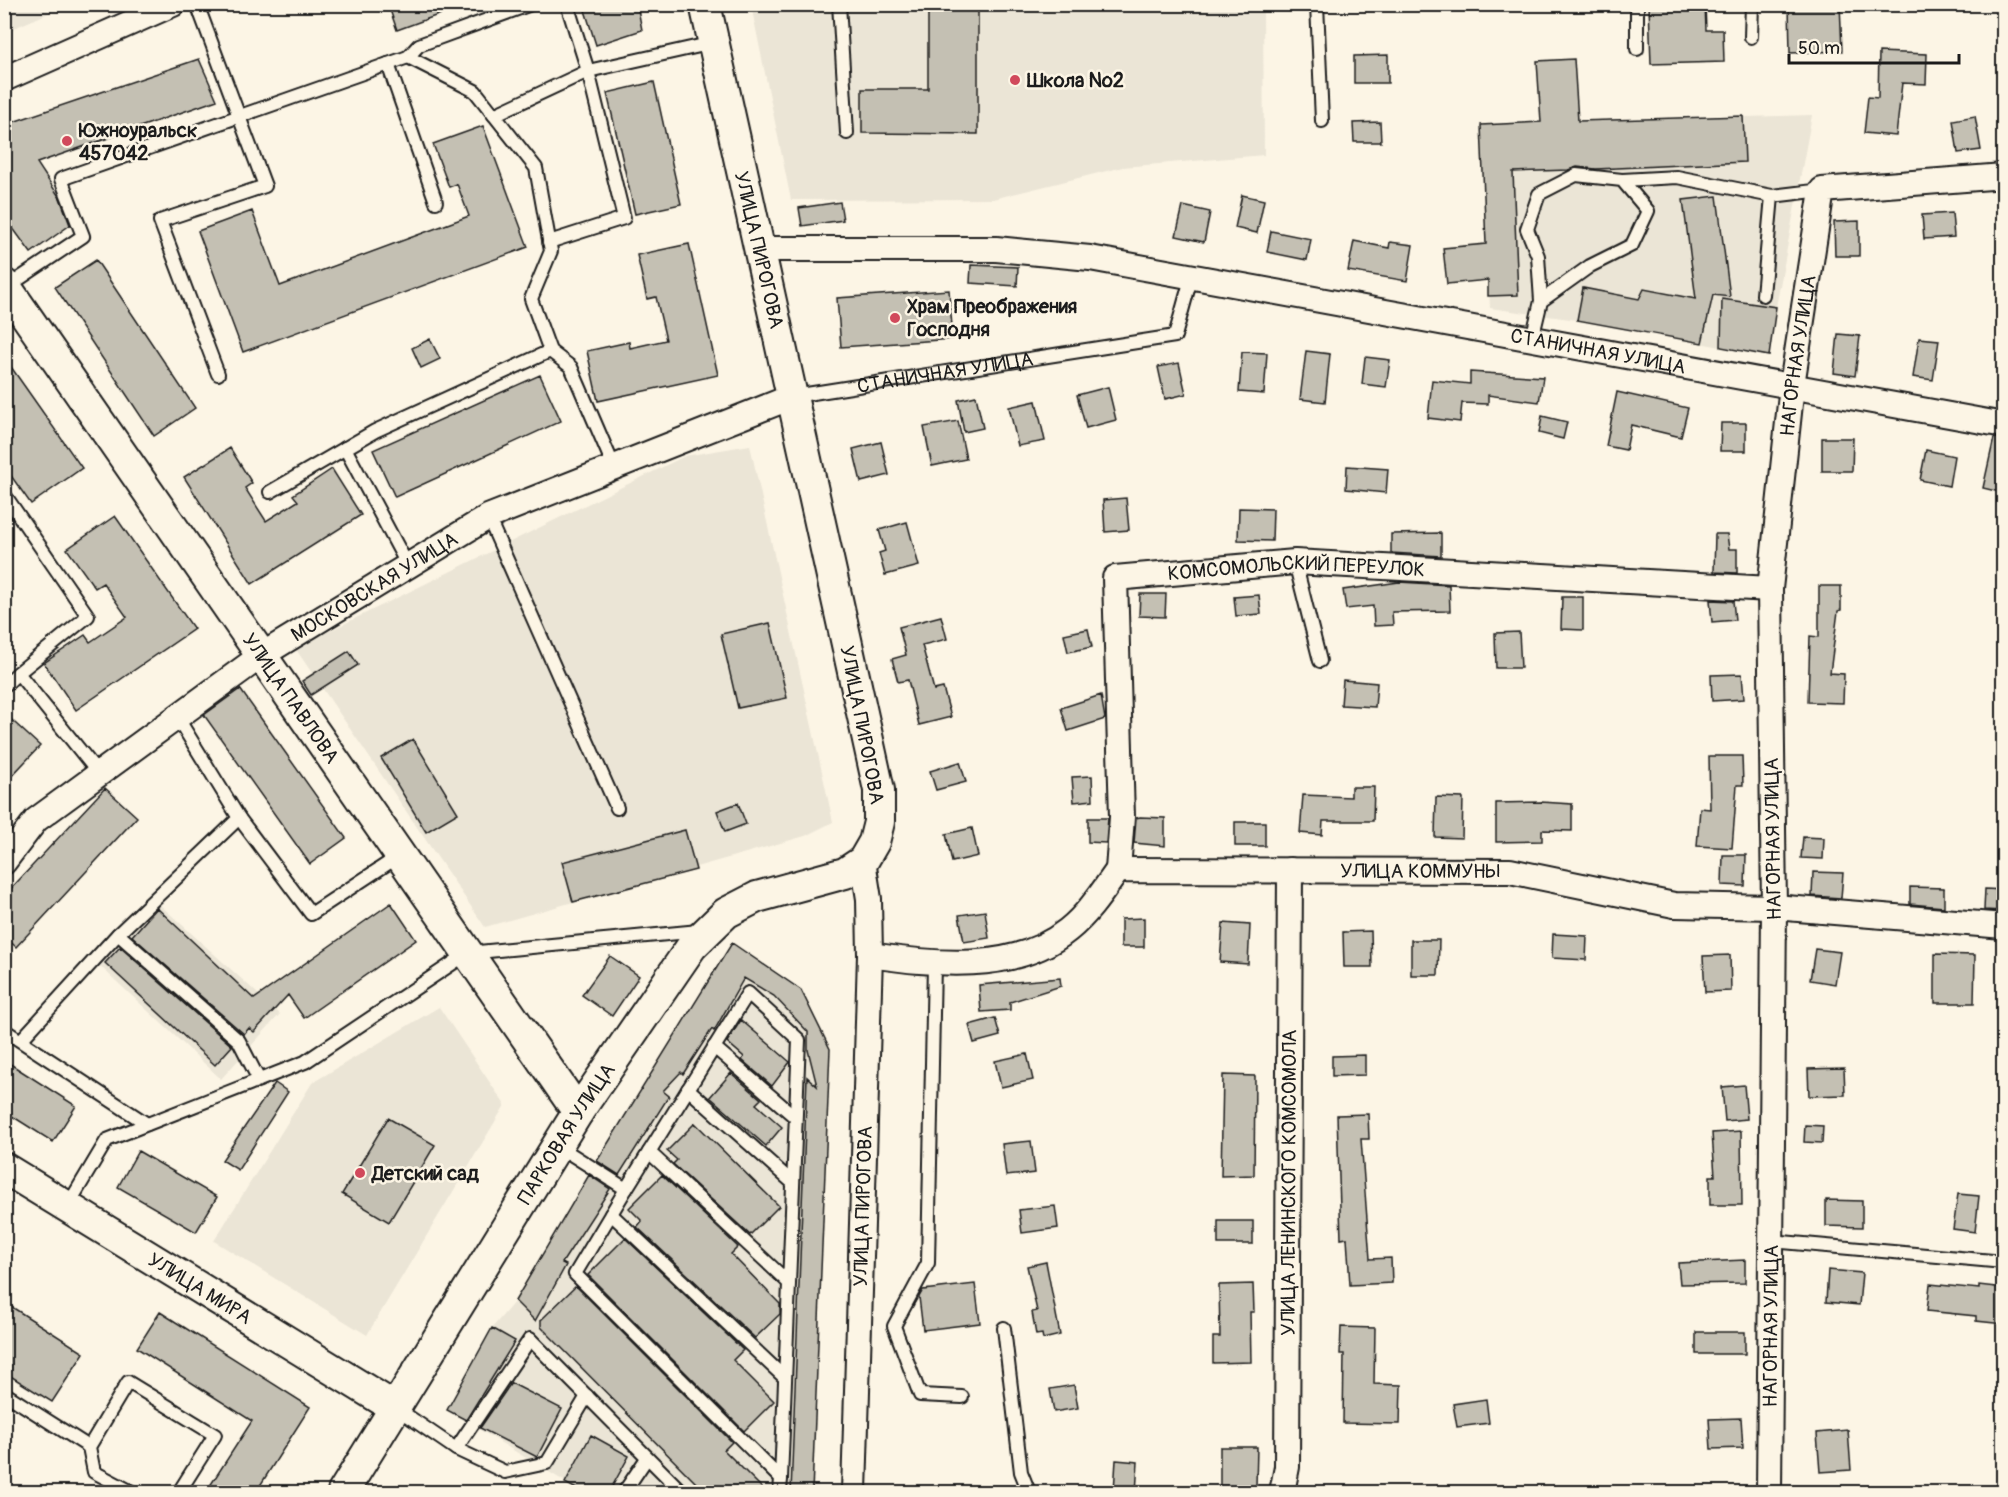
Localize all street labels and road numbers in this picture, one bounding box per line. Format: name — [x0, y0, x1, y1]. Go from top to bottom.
street label: УЛИЦА ПИРОГОВА — [729, 169, 789, 331]
street label: НАГОРНАЯ УЛИЦА — [1774, 273, 1821, 438]
street label: СТАНИЧНАЯ УЛИЦА — [1508, 323, 1688, 379]
street label: СТАНИЧНАЯ УЛИЦА — [855, 346, 1035, 398]
street label: МОСКОВСКАЯ УЛИЦА — [286, 526, 462, 647]
street label: КОМСОМОЛЬСКИЙ ПЕРЕУЛОК — [1166, 549, 1425, 586]
street label: УЛИЦА ПАВЛОВА — [237, 628, 345, 768]
street label: УЛИЦА ПИРОГОВА — [834, 644, 890, 806]
street label: НАГОРНАЯ УЛИЦА — [1759, 757, 1787, 921]
street label: УЛИЦА КОММУНЫ — [1340, 858, 1500, 883]
street label: УЛИЦА ЛЕНИНСКОГО КОМСОМОЛА — [1275, 1029, 1302, 1336]
street label: ПАРКОВАЯ УЛИЦА — [512, 1058, 620, 1209]
street label: УЛИЦА ПИРОГОВА — [848, 1125, 877, 1287]
street label: НАГОРНАЯ УЛИЦА — [1757, 1245, 1784, 1407]
street label: УЛИЦА МИРА — [144, 1247, 256, 1329]

